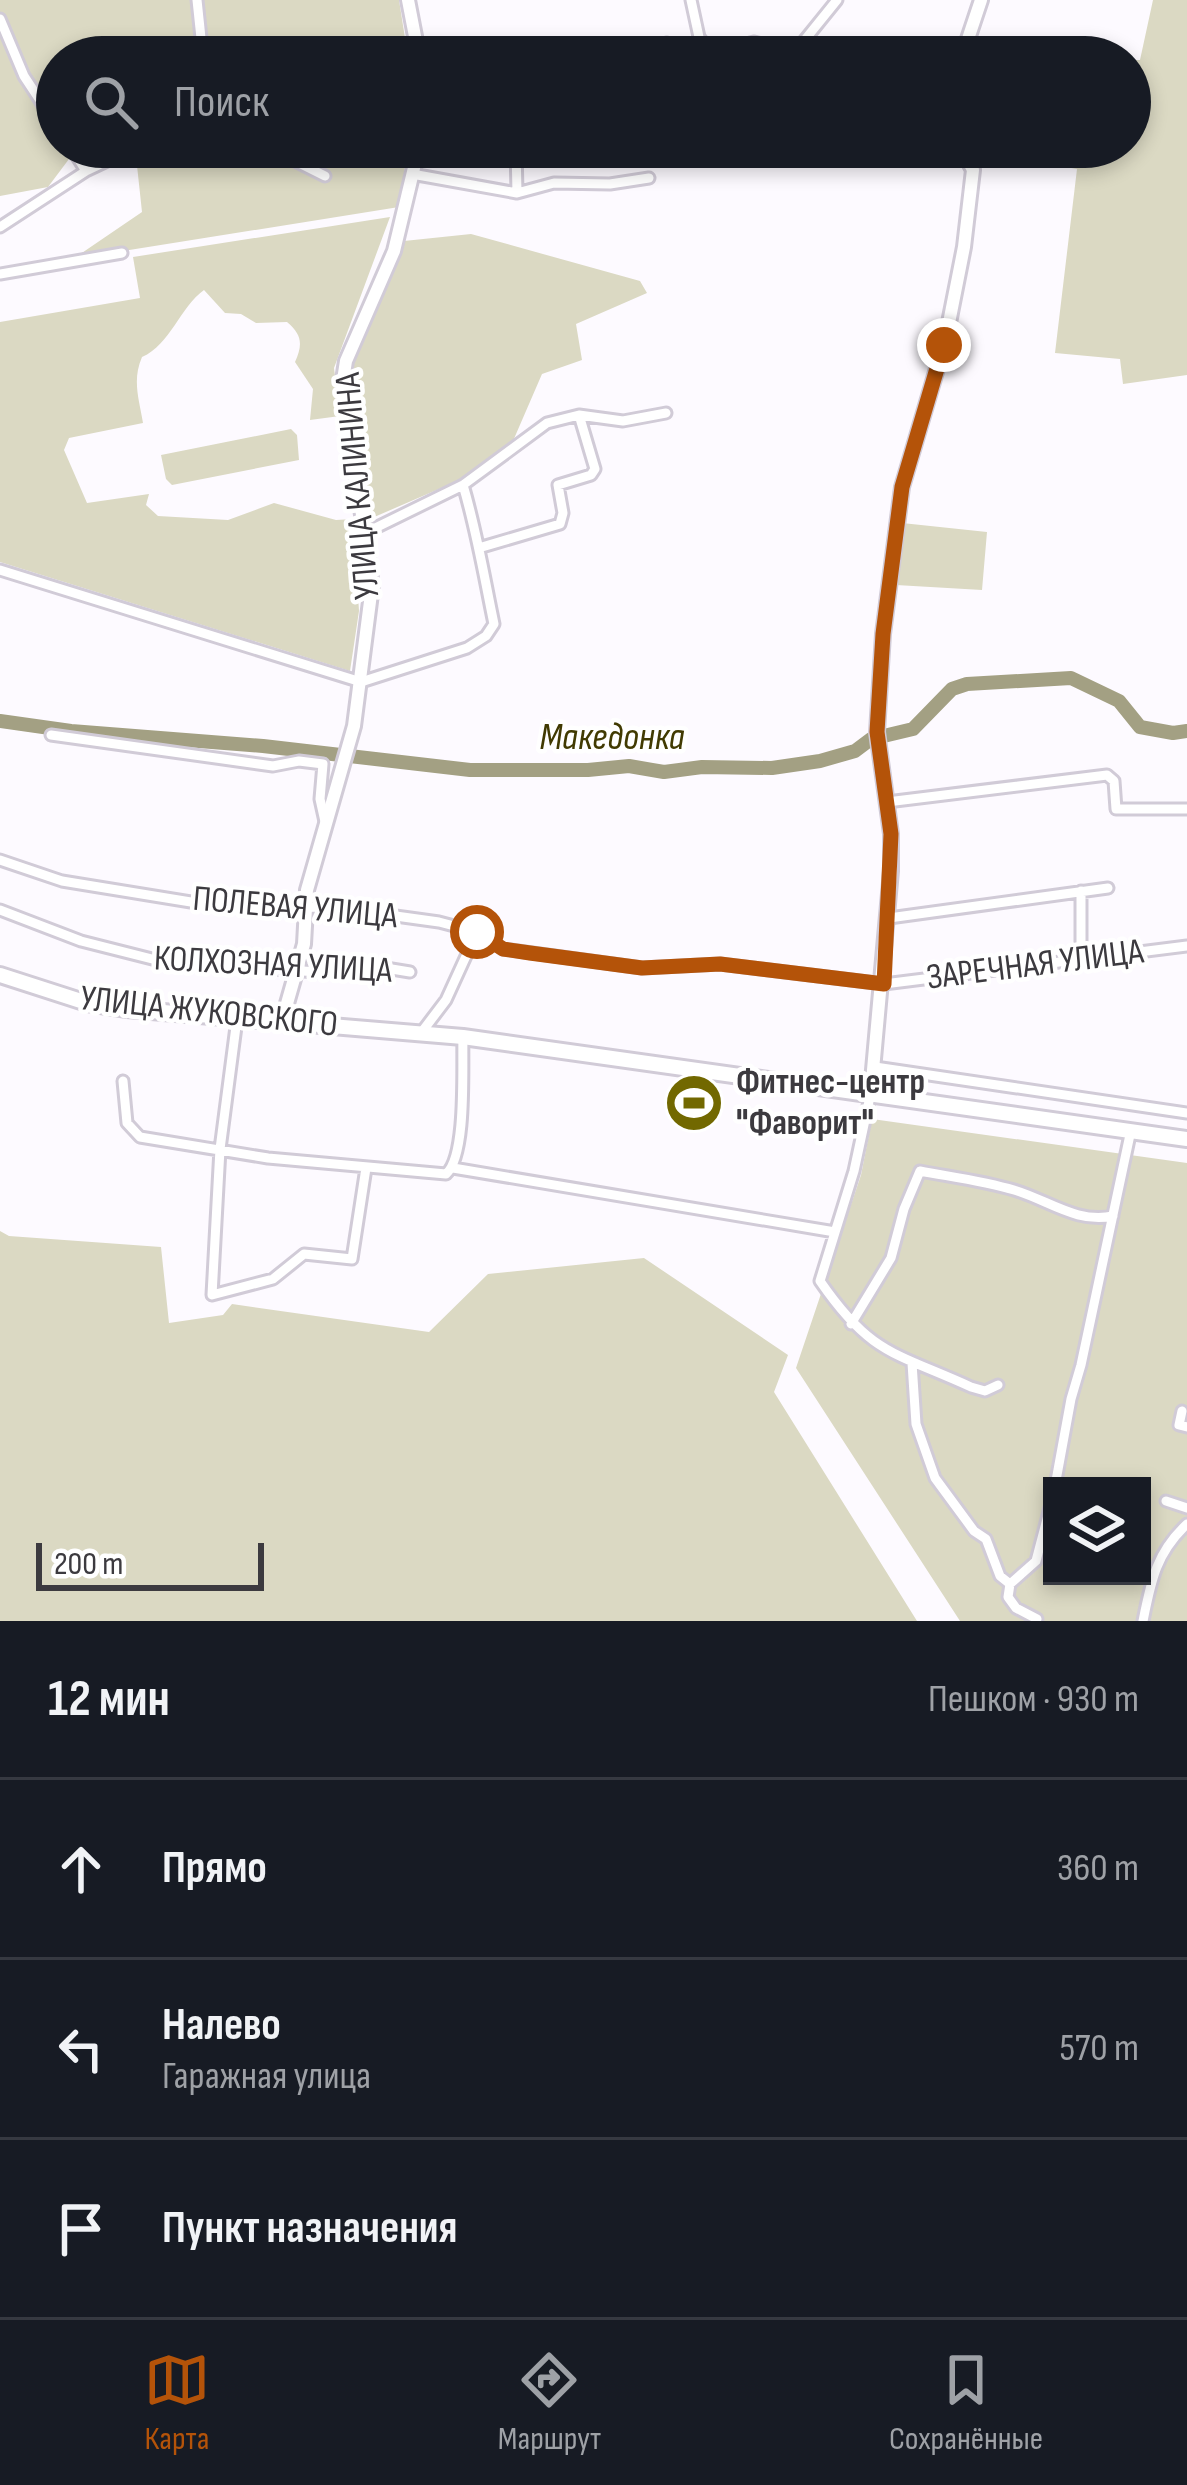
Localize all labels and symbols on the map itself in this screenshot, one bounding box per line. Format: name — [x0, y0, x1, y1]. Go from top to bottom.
route end — [917, 318, 971, 372]
street label: УЛИЦА КАЛИНИНА — [327, 370, 389, 601]
water label: Македонка — [539, 714, 685, 761]
street label: ПОЛЕВАЯ УЛИЦА — [191, 878, 400, 938]
route start — [450, 905, 504, 959]
street label: ЗАРЕЧНАЯ УЛИЦА — [924, 930, 1146, 1000]
street label: КОЛХОЗНАЯ УЛИЦА — [153, 937, 394, 993]
street label: УЛИЦА ЖУКОВСКОГО — [78, 977, 340, 1047]
place label: Фитнес-центр "Фаворит" — [736, 1061, 925, 1145]
sports icon: Фитнес-центр "Фаворит" — [663, 1072, 725, 1134]
scale bar — [36, 1537, 264, 1590]

